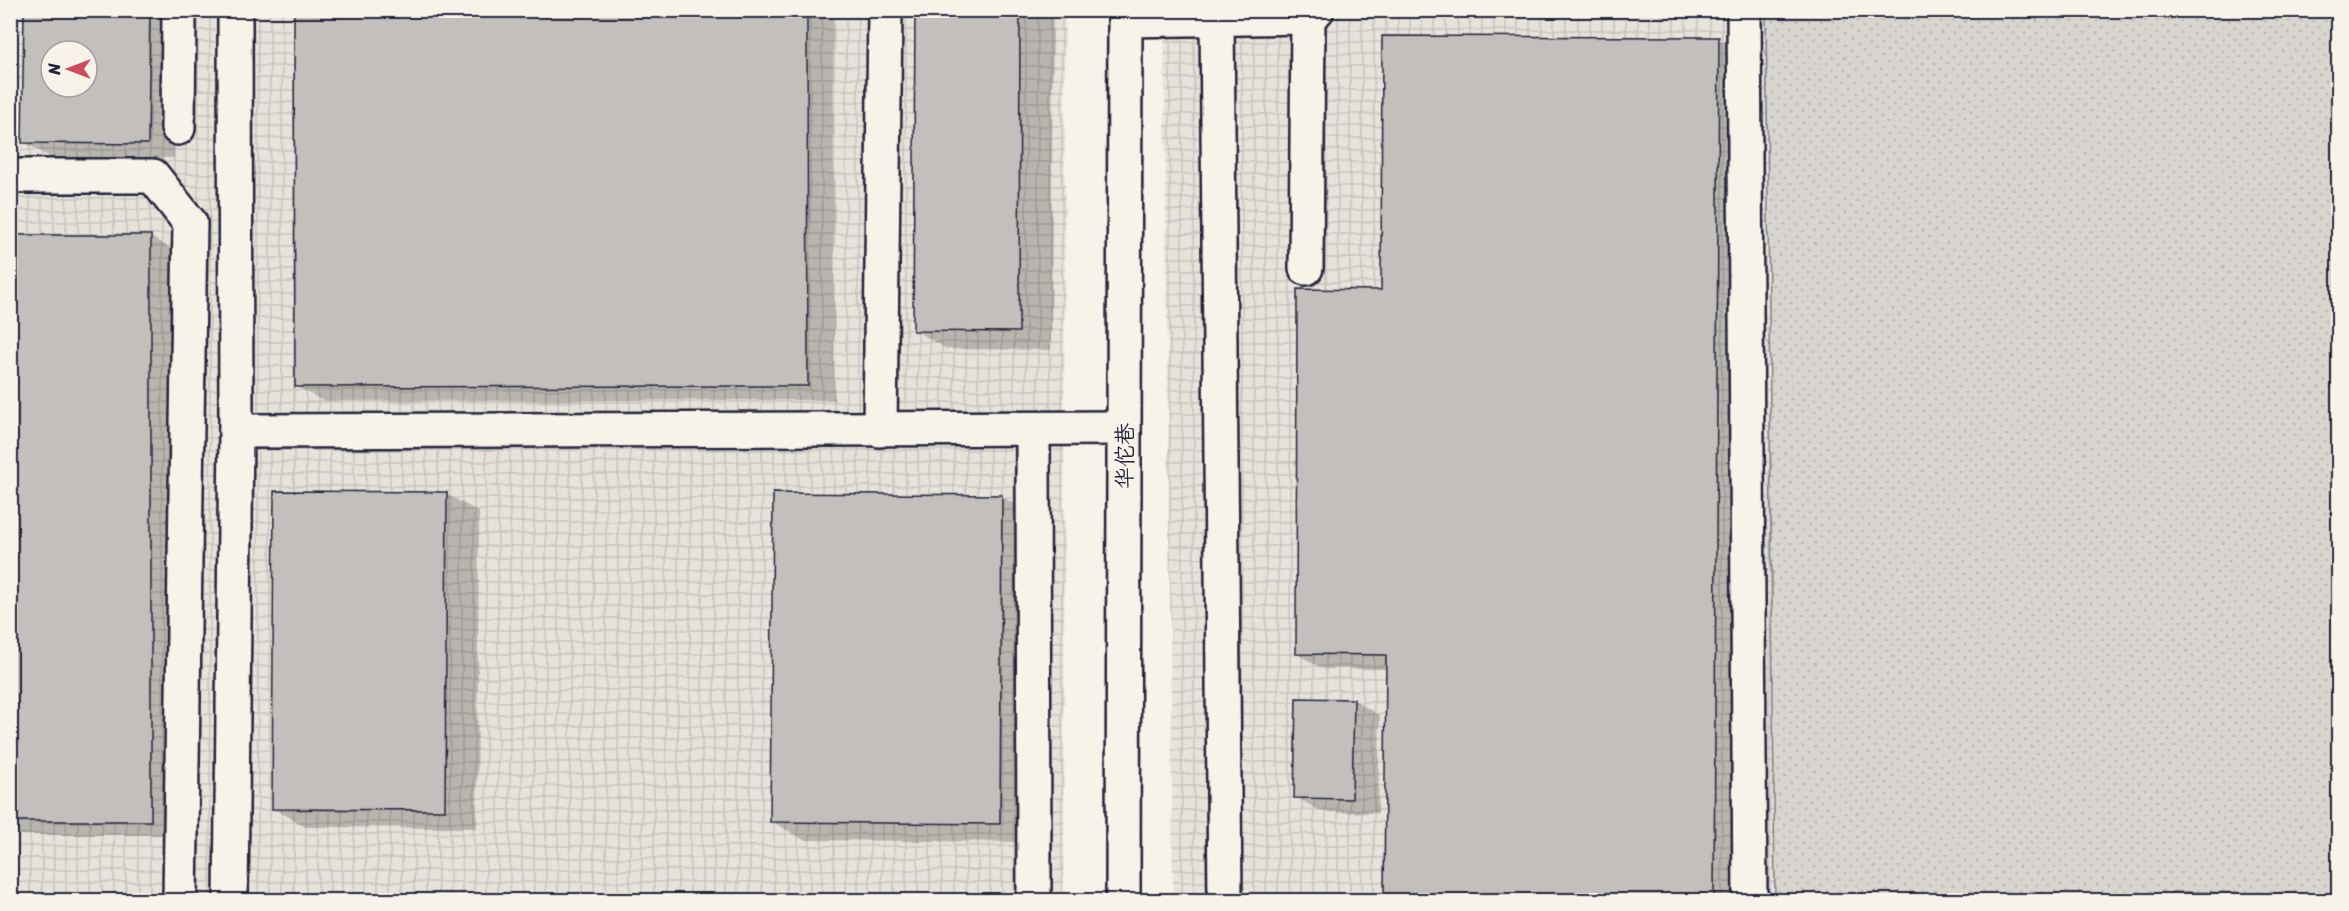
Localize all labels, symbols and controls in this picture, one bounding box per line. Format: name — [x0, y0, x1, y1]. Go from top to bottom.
north arrow — [39, 39, 99, 99]
text: N — [40, 63, 69, 76]
street label: 华佗巷 — [1105, 423, 1144, 489]

